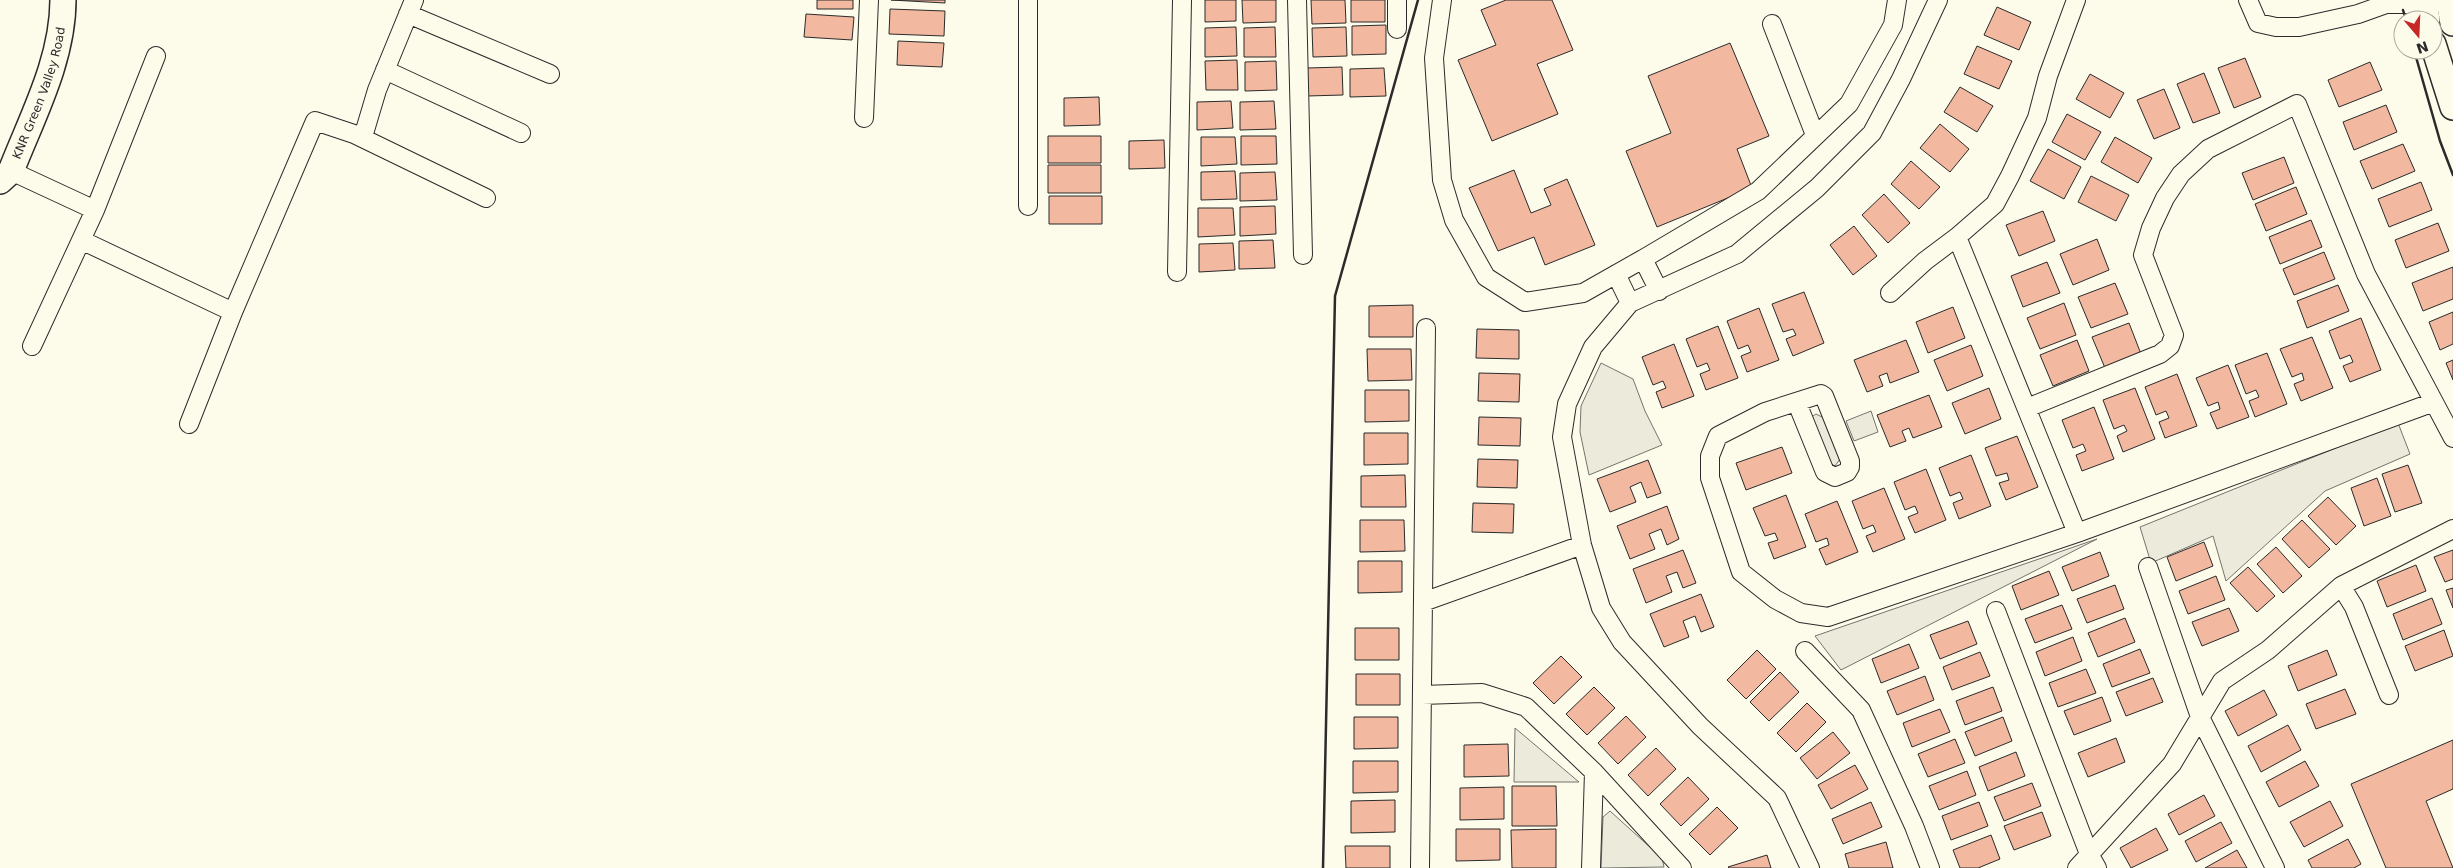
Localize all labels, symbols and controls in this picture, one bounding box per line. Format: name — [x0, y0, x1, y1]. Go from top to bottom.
north arrow — [2393, 10, 2443, 60]
street label: KNR Green Valley Road — [10, 26, 68, 161]
text: N — [2414, 38, 2430, 57]

